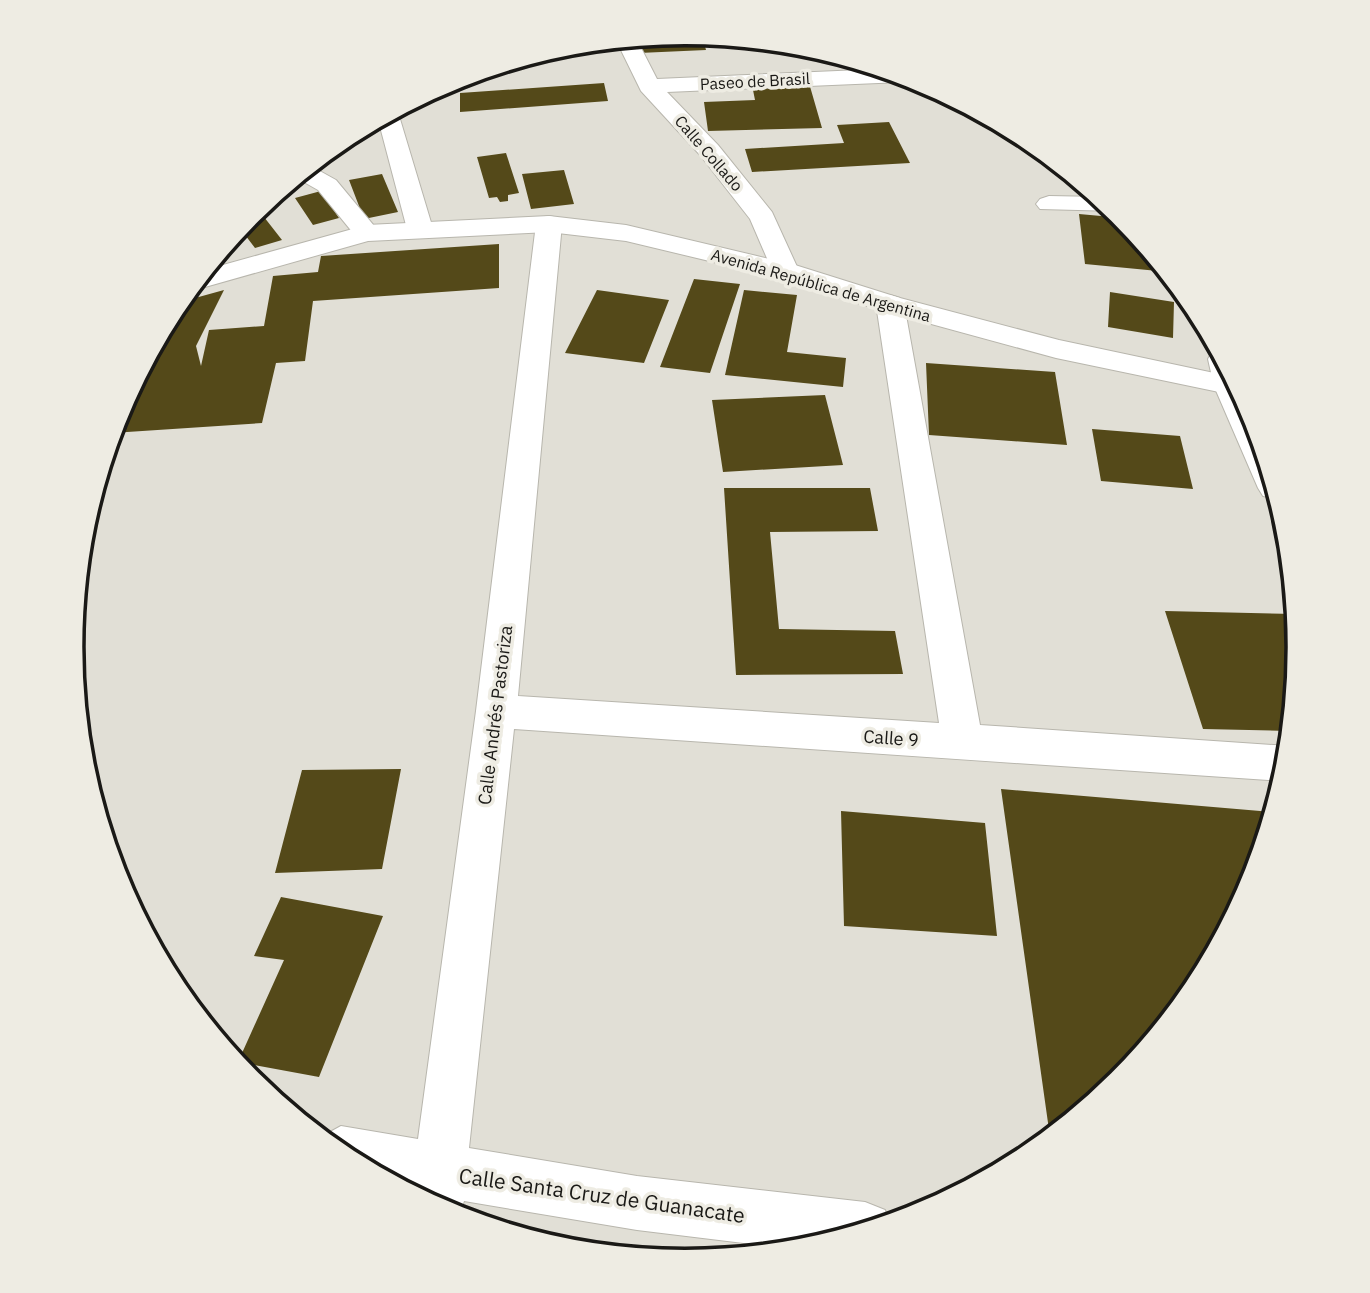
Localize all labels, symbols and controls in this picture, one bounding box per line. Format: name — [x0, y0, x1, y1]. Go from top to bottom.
street label: Paseo de Brasil — [699, 68, 811, 94]
street label: Calle Collado — [671, 111, 747, 195]
street label: Avenida República de Argentina — [709, 244, 933, 326]
street label: Calle Andrés Pastoriza — [473, 624, 517, 806]
street label: Calle 9 — [863, 725, 919, 751]
street label: Calle Santa Cruz de Guanacate — [457, 1161, 747, 1229]

